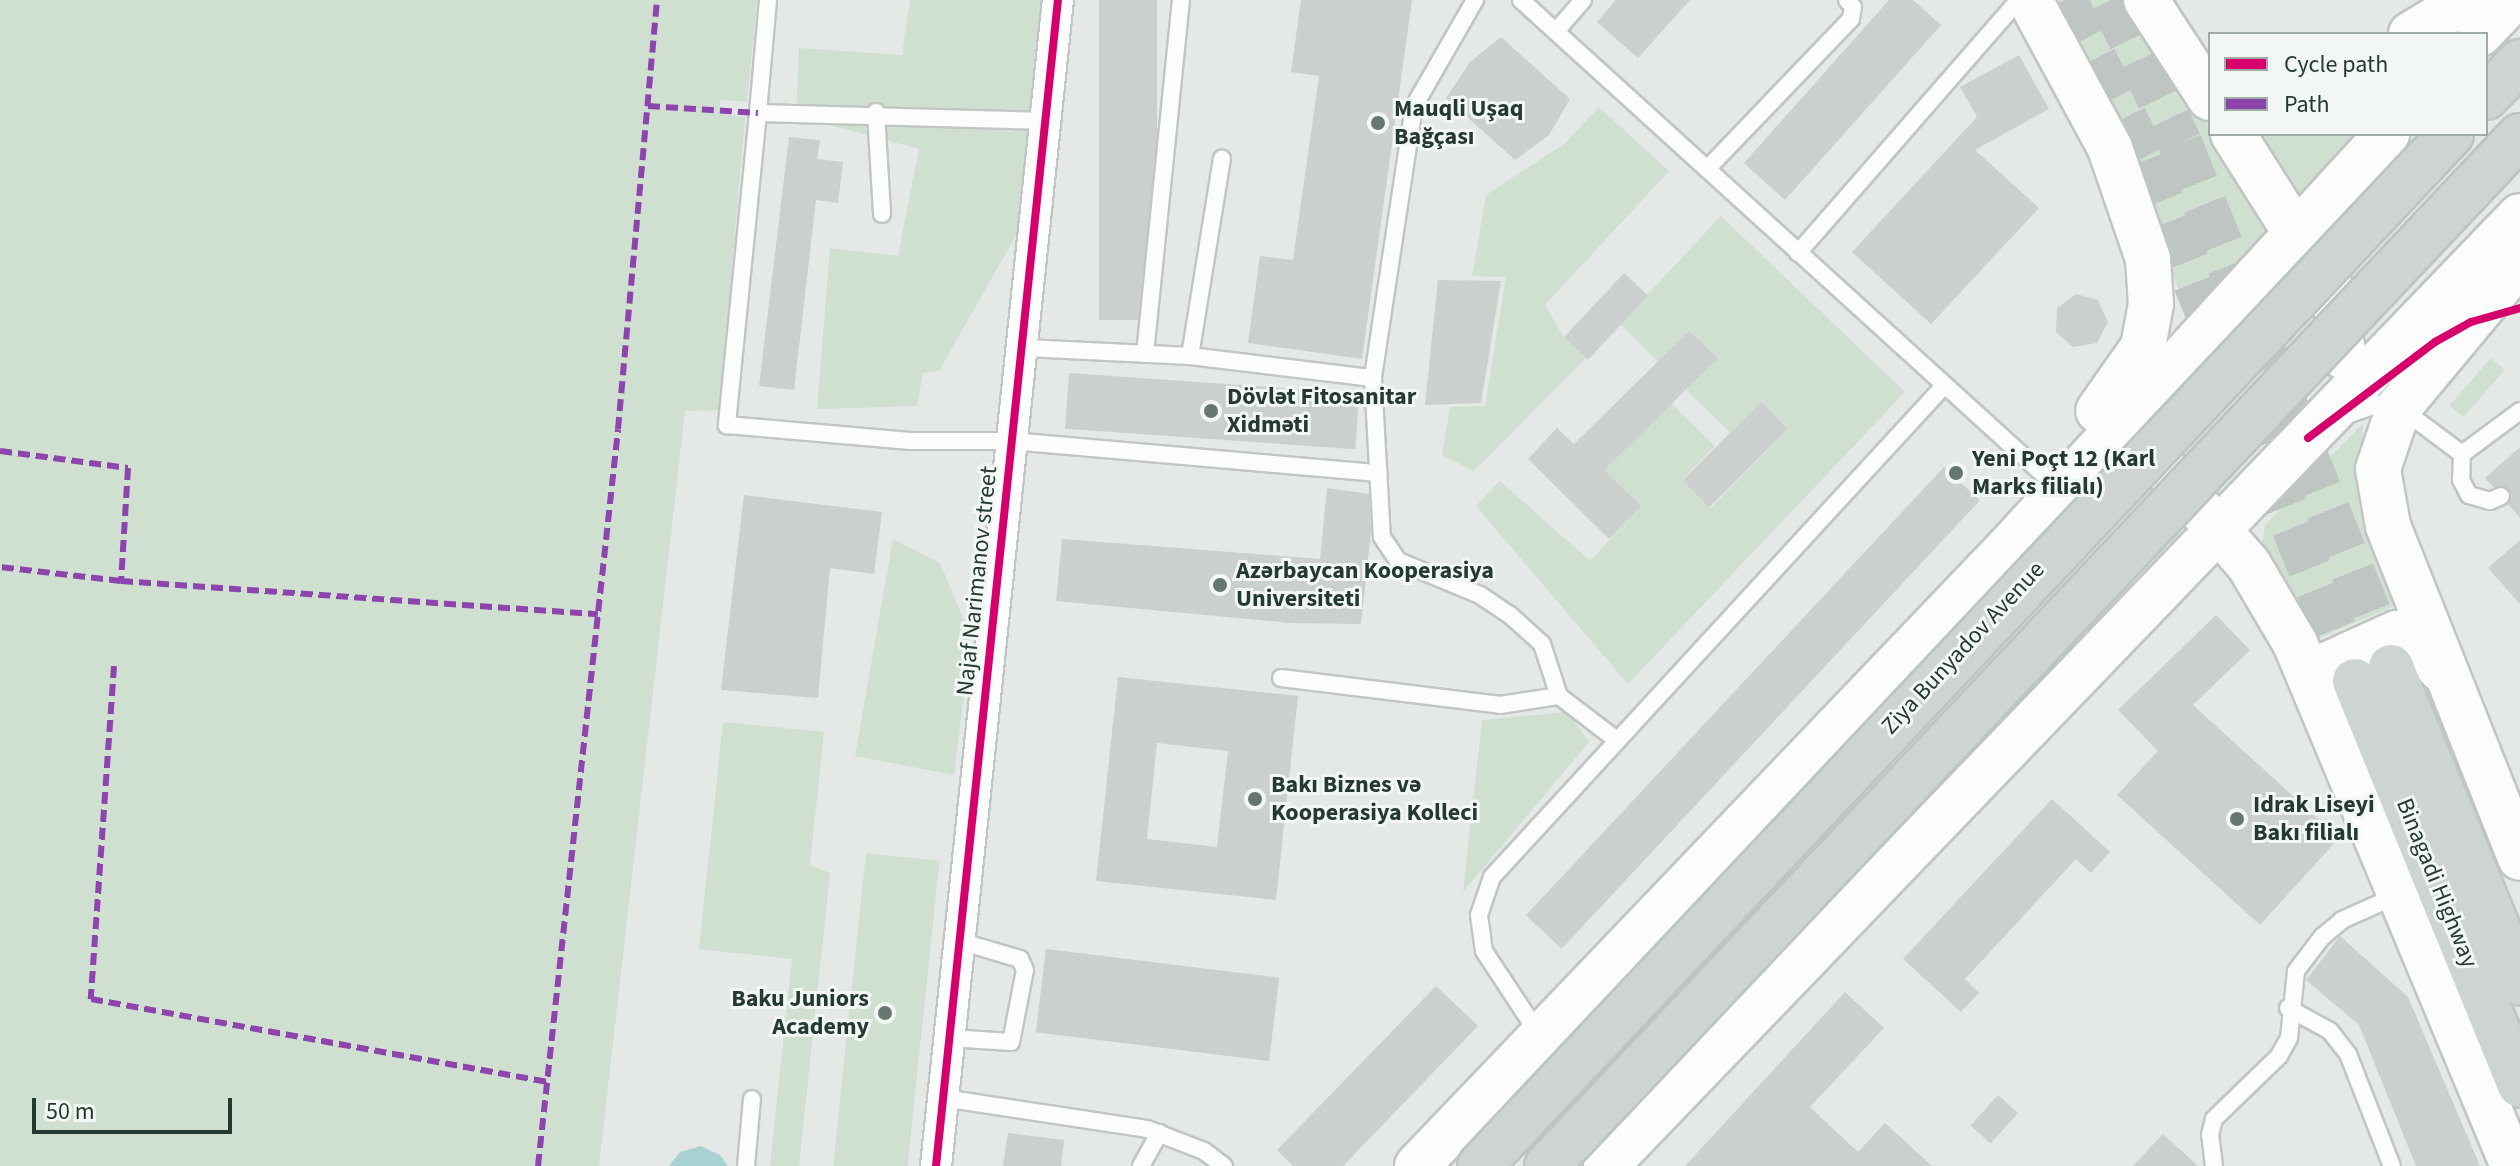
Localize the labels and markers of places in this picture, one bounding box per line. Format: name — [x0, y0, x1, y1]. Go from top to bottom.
place label: Mauqli Uşaq Bağçası — [1394, 95, 1523, 151]
marker: Mauqli Uşaq Bağçası — [1369, 114, 1387, 132]
place label: Dövlət Fitosanitar Xidməti — [1227, 383, 1416, 439]
marker: Dövlət Fitosanitar Xidməti — [1202, 402, 1220, 420]
place label: Yeni Poçt 12 (Karl Marks filialı) — [1972, 445, 2155, 501]
marker: Yeni Poçt 12 (Karl Marks filialı) — [1947, 464, 1965, 482]
place label: Azərbaycan Kooperasiya Universiteti — [1236, 557, 1494, 613]
marker: Azərbaycan Kooperasiya Universiteti — [1211, 576, 1229, 594]
place label: Bakı Biznes və Kooperasiya Kolleci — [1271, 771, 1478, 827]
marker: Bakı Biznes və Kooperasiya Kolleci — [1246, 790, 1264, 808]
place label: Idrak Liseyi Bakı filialı — [2253, 791, 2375, 847]
marker: Idrak Liseyi Bakı filialı — [2228, 810, 2246, 828]
place label: Baku Juniors Academy — [731, 985, 869, 1041]
marker: Baku Juniors Academy — [876, 1004, 894, 1022]

